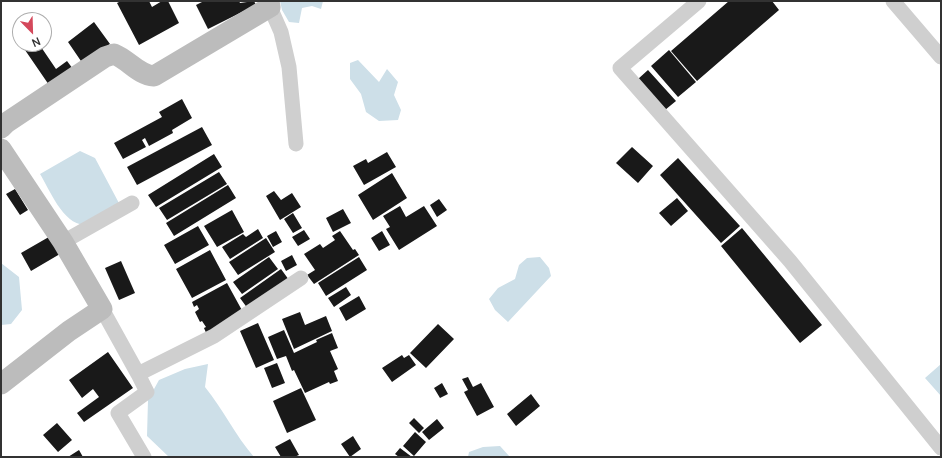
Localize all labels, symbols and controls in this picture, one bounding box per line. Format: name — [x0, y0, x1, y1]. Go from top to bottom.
north arrow — [12, 12, 52, 52]
text: N — [30, 34, 43, 51]

